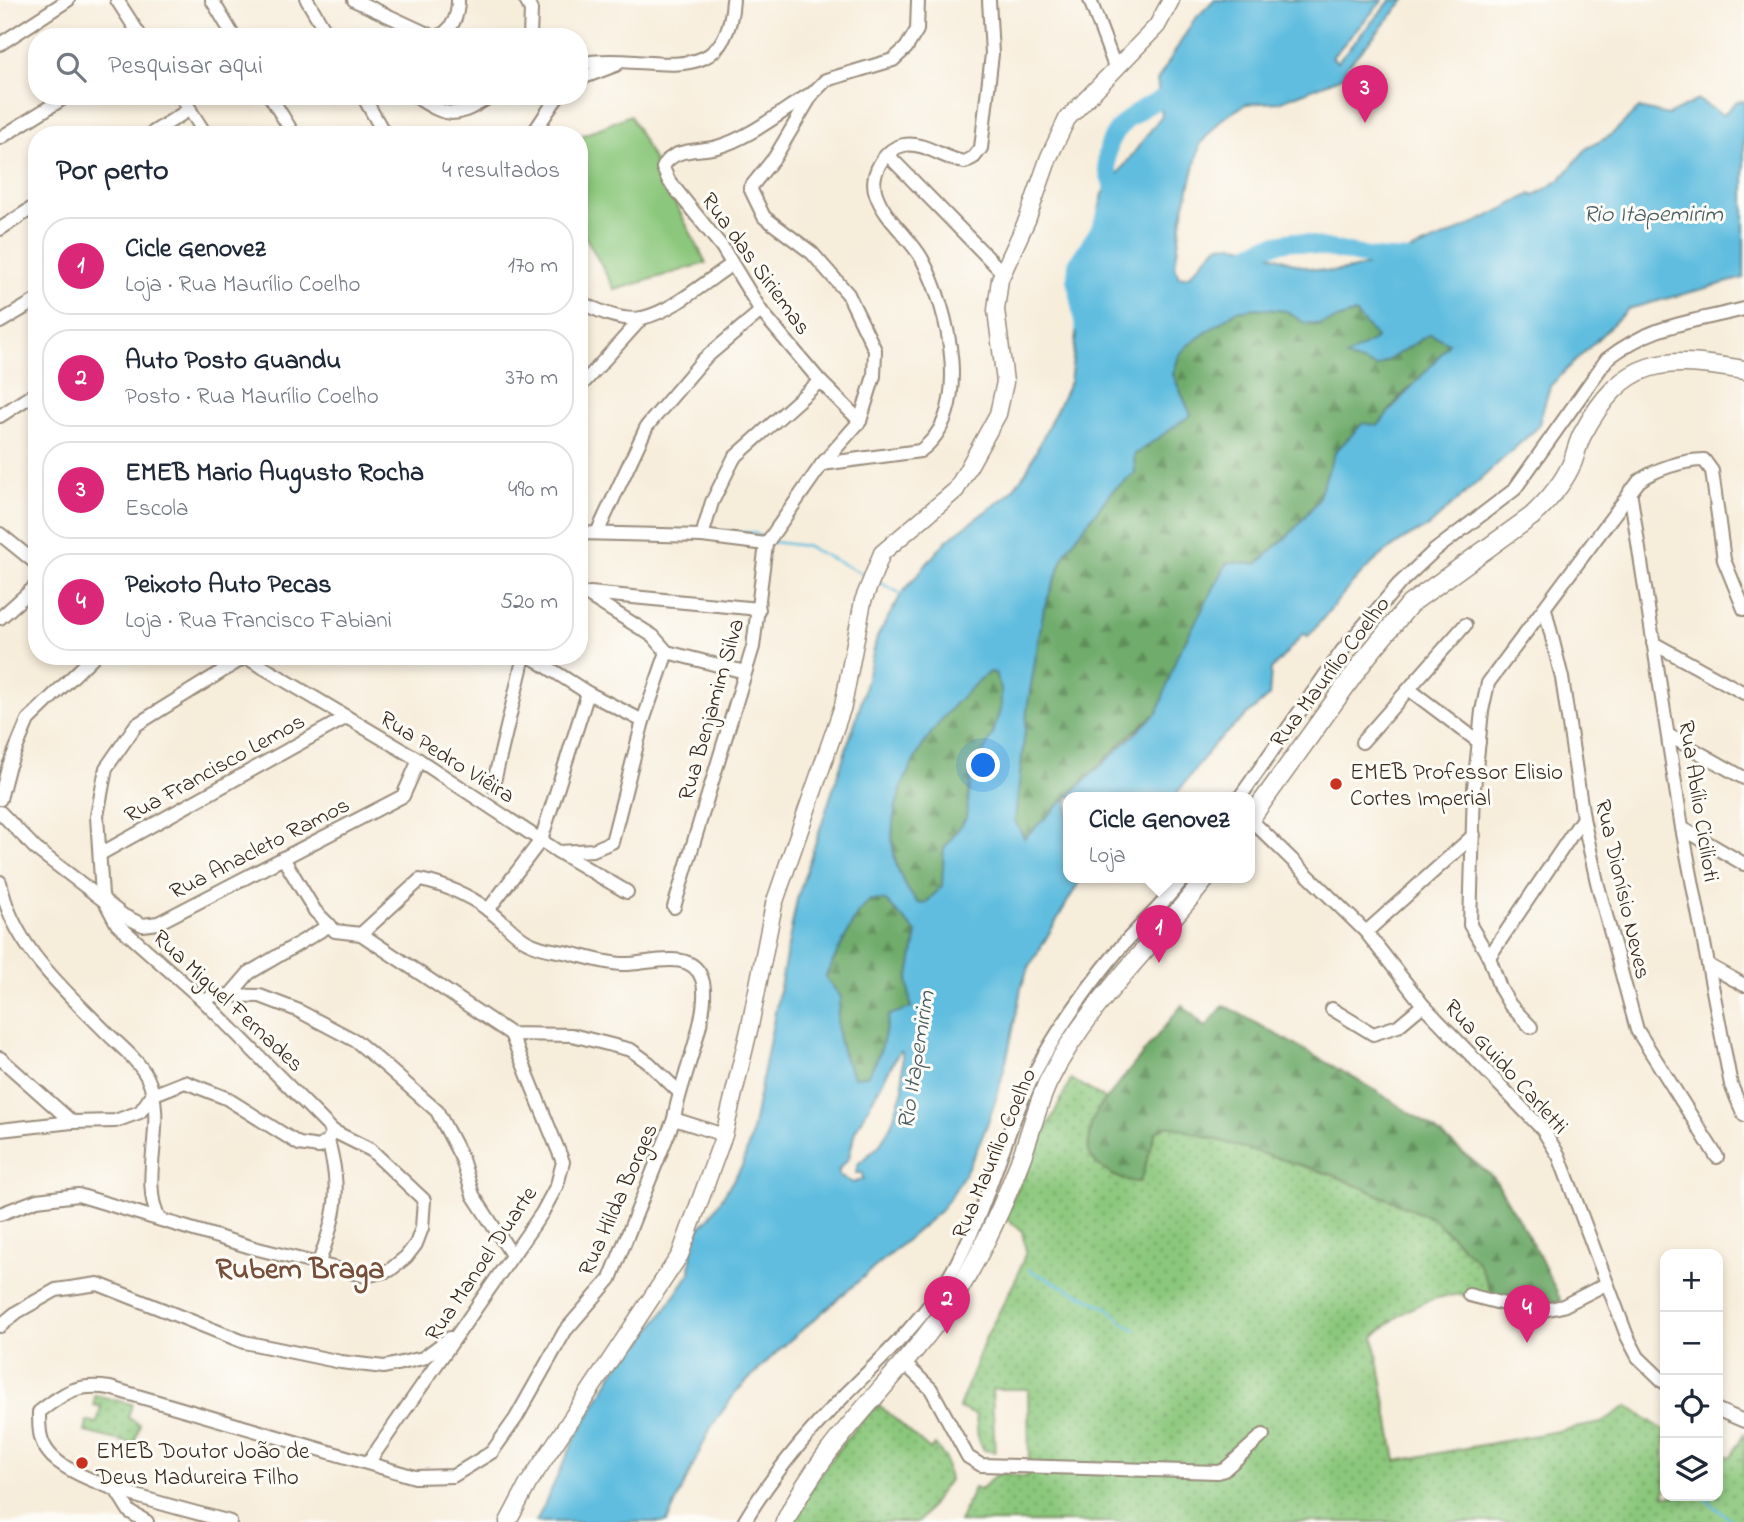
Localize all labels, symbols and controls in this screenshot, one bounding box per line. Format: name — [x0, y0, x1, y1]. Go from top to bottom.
search box — [28, 28, 588, 105]
icon: search — [52, 48, 90, 86]
text: Pesquisar aqui — [108, 48, 263, 86]
pin: 3 — [1342, 65, 1388, 123]
text: Por perto — [56, 150, 169, 194]
text: 4 resultados — [442, 155, 560, 188]
street label: Rua das Siriemas — [692, 186, 818, 343]
water label: Rio Itapemirim — [1583, 198, 1723, 233]
text: Cicle Genovez — [125, 231, 266, 269]
text: 1 — [77, 250, 85, 283]
text: 170 m — [508, 250, 558, 283]
text: Loja · Rua Maurílio Coelho — [125, 269, 361, 302]
text: Auto Posto Guandu — [125, 343, 341, 381]
text: 2 — [75, 362, 87, 395]
text: 370 m — [505, 362, 558, 395]
text: Posto · Rua Maurílio Coelho — [125, 381, 379, 414]
text: EMEB Mario Augusto Rocha — [125, 455, 424, 493]
text: 3 — [76, 474, 86, 507]
text: 490 m — [508, 474, 558, 507]
text: Escola — [125, 493, 188, 526]
text: Peixoto Auto Pecas — [125, 567, 332, 605]
text: 4 — [76, 586, 86, 619]
text: 520 m — [500, 586, 558, 619]
street label: Rua Maurílio Coelho — [1263, 590, 1399, 755]
text: Loja · Rua Francisco Fabiani — [125, 605, 392, 638]
street label: Rua Benjamim Silva — [671, 615, 754, 804]
street label: Rua Pedro Viêira — [373, 703, 521, 813]
street label: Rua Francisco Lemos — [119, 706, 312, 833]
street label: Rua Abílio Cicilioti — [1668, 718, 1727, 885]
your location — [966, 748, 1000, 782]
place label: EMEB Professor Elisio Cortes Imperial — [1350, 757, 1563, 816]
marker: EMEB Professor Elisio Cortes Imperial — [1328, 776, 1344, 792]
street label: Rua Anacleto Ramos — [164, 789, 356, 909]
popup — [1063, 792, 1255, 883]
street label: Rua Dionísio Neves — [1585, 796, 1658, 983]
text: Cicle Genovez — [1089, 802, 1229, 840]
text: Loja — [1089, 840, 1126, 873]
pin: 1 — [1136, 905, 1182, 963]
street label: Rua Miguel Fernades — [144, 923, 310, 1082]
water label: Rio Itapemirim — [889, 988, 946, 1132]
street label: Rua Guido Carletti — [1435, 993, 1575, 1143]
street label: Rua Maurílio Coelho — [945, 1064, 1046, 1244]
street label: Rua Hilda Borges — [571, 1119, 668, 1282]
street label: Rua Manoel Duarte — [418, 1180, 547, 1349]
district label: Rubem Braga — [215, 1249, 385, 1294]
map controls — [1660, 1249, 1723, 1501]
button: + — [1660, 1249, 1723, 1312]
pin: 2 — [924, 1276, 970, 1334]
pin: 4 — [1504, 1285, 1550, 1343]
button: − — [1660, 1312, 1723, 1375]
button: locate — [1660, 1375, 1723, 1438]
place label: EMEB Doutor João de Deus Madureira Filho — [95, 1436, 310, 1495]
button: layers — [1660, 1438, 1723, 1501]
marker: EMEB Doutor João de Deus Madureira Filho — [74, 1455, 90, 1471]

